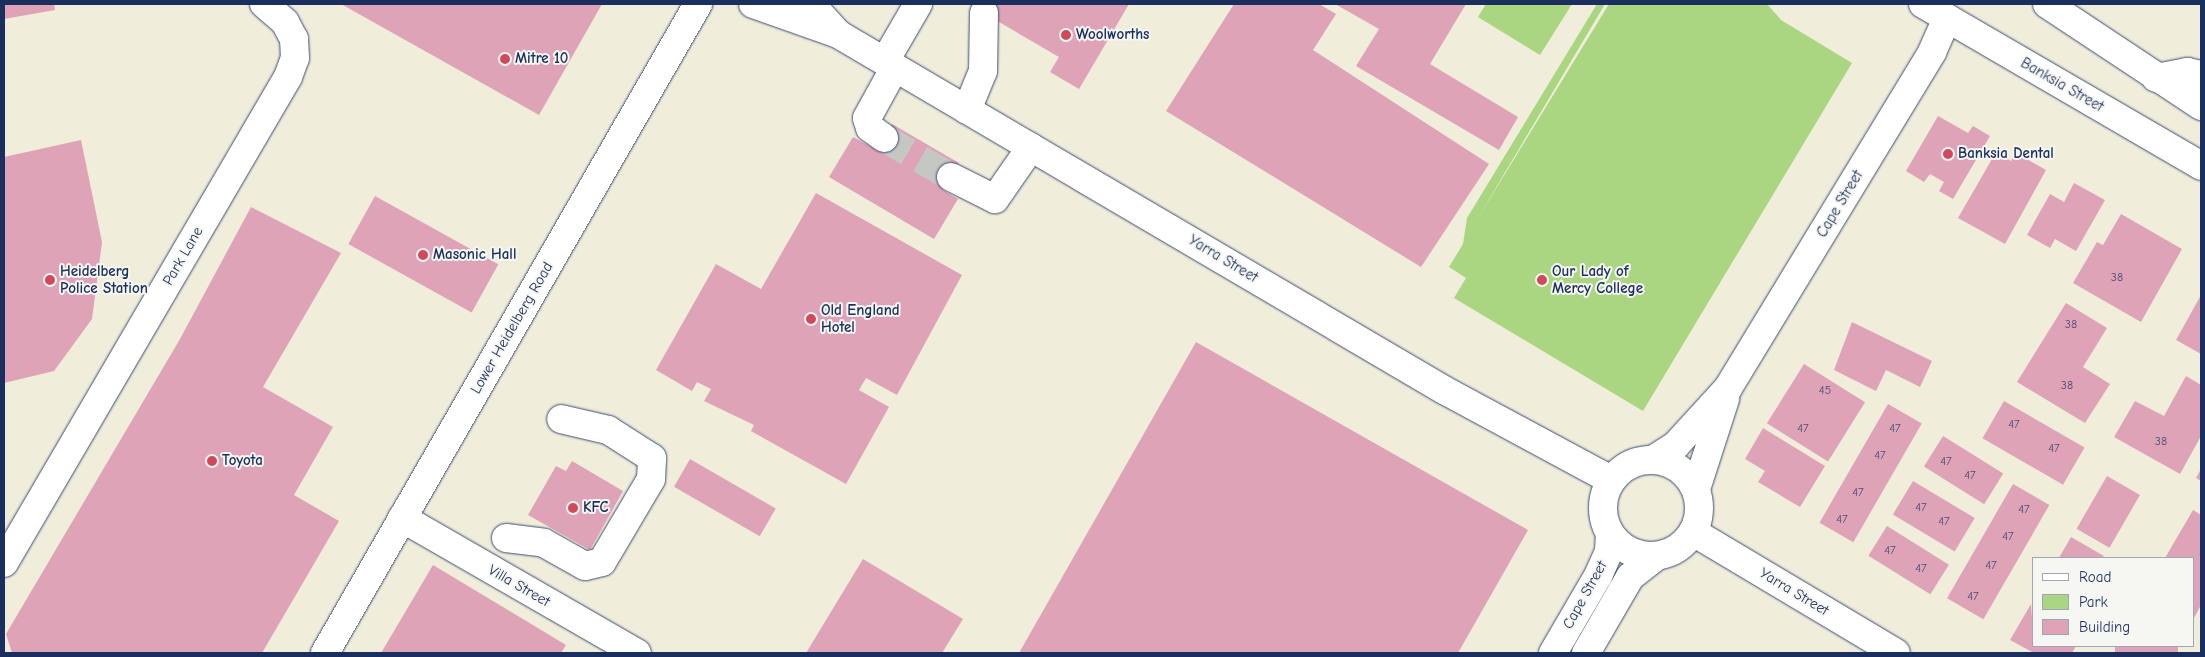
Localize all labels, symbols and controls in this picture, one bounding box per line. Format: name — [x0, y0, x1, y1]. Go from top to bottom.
place label: Woolworths — [1076, 26, 1149, 44]
marker: Woolworths — [1060, 29, 1072, 41]
place label: Mitre 10 — [515, 50, 568, 68]
marker: Mitre 10 — [499, 53, 511, 65]
street label: Banksia Street — [2017, 54, 2107, 116]
place label: Banksia Dental — [1958, 145, 2054, 163]
marker: Banksia Dental — [1942, 148, 1954, 160]
street label: Cape Street — [1813, 167, 1867, 241]
street label: Park Lane — [159, 224, 207, 288]
street label: Yarra Street — [1185, 231, 1261, 287]
place label: Masonic Hall — [433, 246, 516, 264]
marker: Masonic Hall — [417, 249, 429, 261]
street label: Lower Heidelberg Road — [467, 259, 557, 397]
place label: Heidelberg Police Station — [60, 262, 148, 297]
place label: Our Lady of Mercy College — [1552, 262, 1643, 297]
house number: 38 — [2111, 271, 2123, 285]
marker: Heidelberg Police Station — [44, 274, 56, 286]
marker: Our Lady of Mercy College — [1536, 274, 1548, 286]
place label: Old England Hotel — [821, 301, 900, 336]
marker: Old England Hotel — [805, 313, 817, 325]
house number: 38 — [2065, 318, 2077, 332]
house number: 38 — [2061, 379, 2073, 393]
house number: 45 — [1819, 384, 1831, 398]
house number: 47 — [2008, 418, 2020, 432]
house number: 47 — [1797, 422, 1809, 436]
house number: 47 — [1889, 422, 1901, 436]
house number: 38 — [2155, 435, 2167, 449]
house number: 47 — [2048, 442, 2060, 456]
house number: 47 — [1874, 449, 1886, 463]
place label: Toyota — [222, 452, 263, 470]
marker: Toyota — [206, 455, 218, 467]
house number: 47 — [1940, 455, 1952, 469]
house number: 47 — [1964, 469, 1976, 483]
house number: 47 — [1852, 486, 1864, 500]
place label: KFC — [583, 499, 609, 517]
house number: 47 — [1915, 501, 1927, 515]
marker: KFC — [567, 502, 579, 514]
house number: 47 — [2018, 503, 2030, 517]
house number: 47 — [1836, 513, 1848, 527]
house number: 47 — [1938, 515, 1950, 529]
house number: 47 — [2002, 530, 2014, 544]
house number: 47 — [1884, 544, 1896, 558]
legend — [2032, 557, 2195, 647]
street label: Cape Street — [1559, 558, 1611, 632]
house number: 47 — [1985, 559, 1997, 573]
street label: Villa Street — [485, 561, 553, 611]
house number: 47 — [1915, 562, 1927, 576]
street label: Yarra Street — [1756, 564, 1832, 620]
text: Road — [2079, 568, 2111, 586]
house number: 47 — [1967, 590, 1979, 604]
text: Park — [2079, 593, 2108, 611]
text: Building — [2079, 618, 2130, 636]

